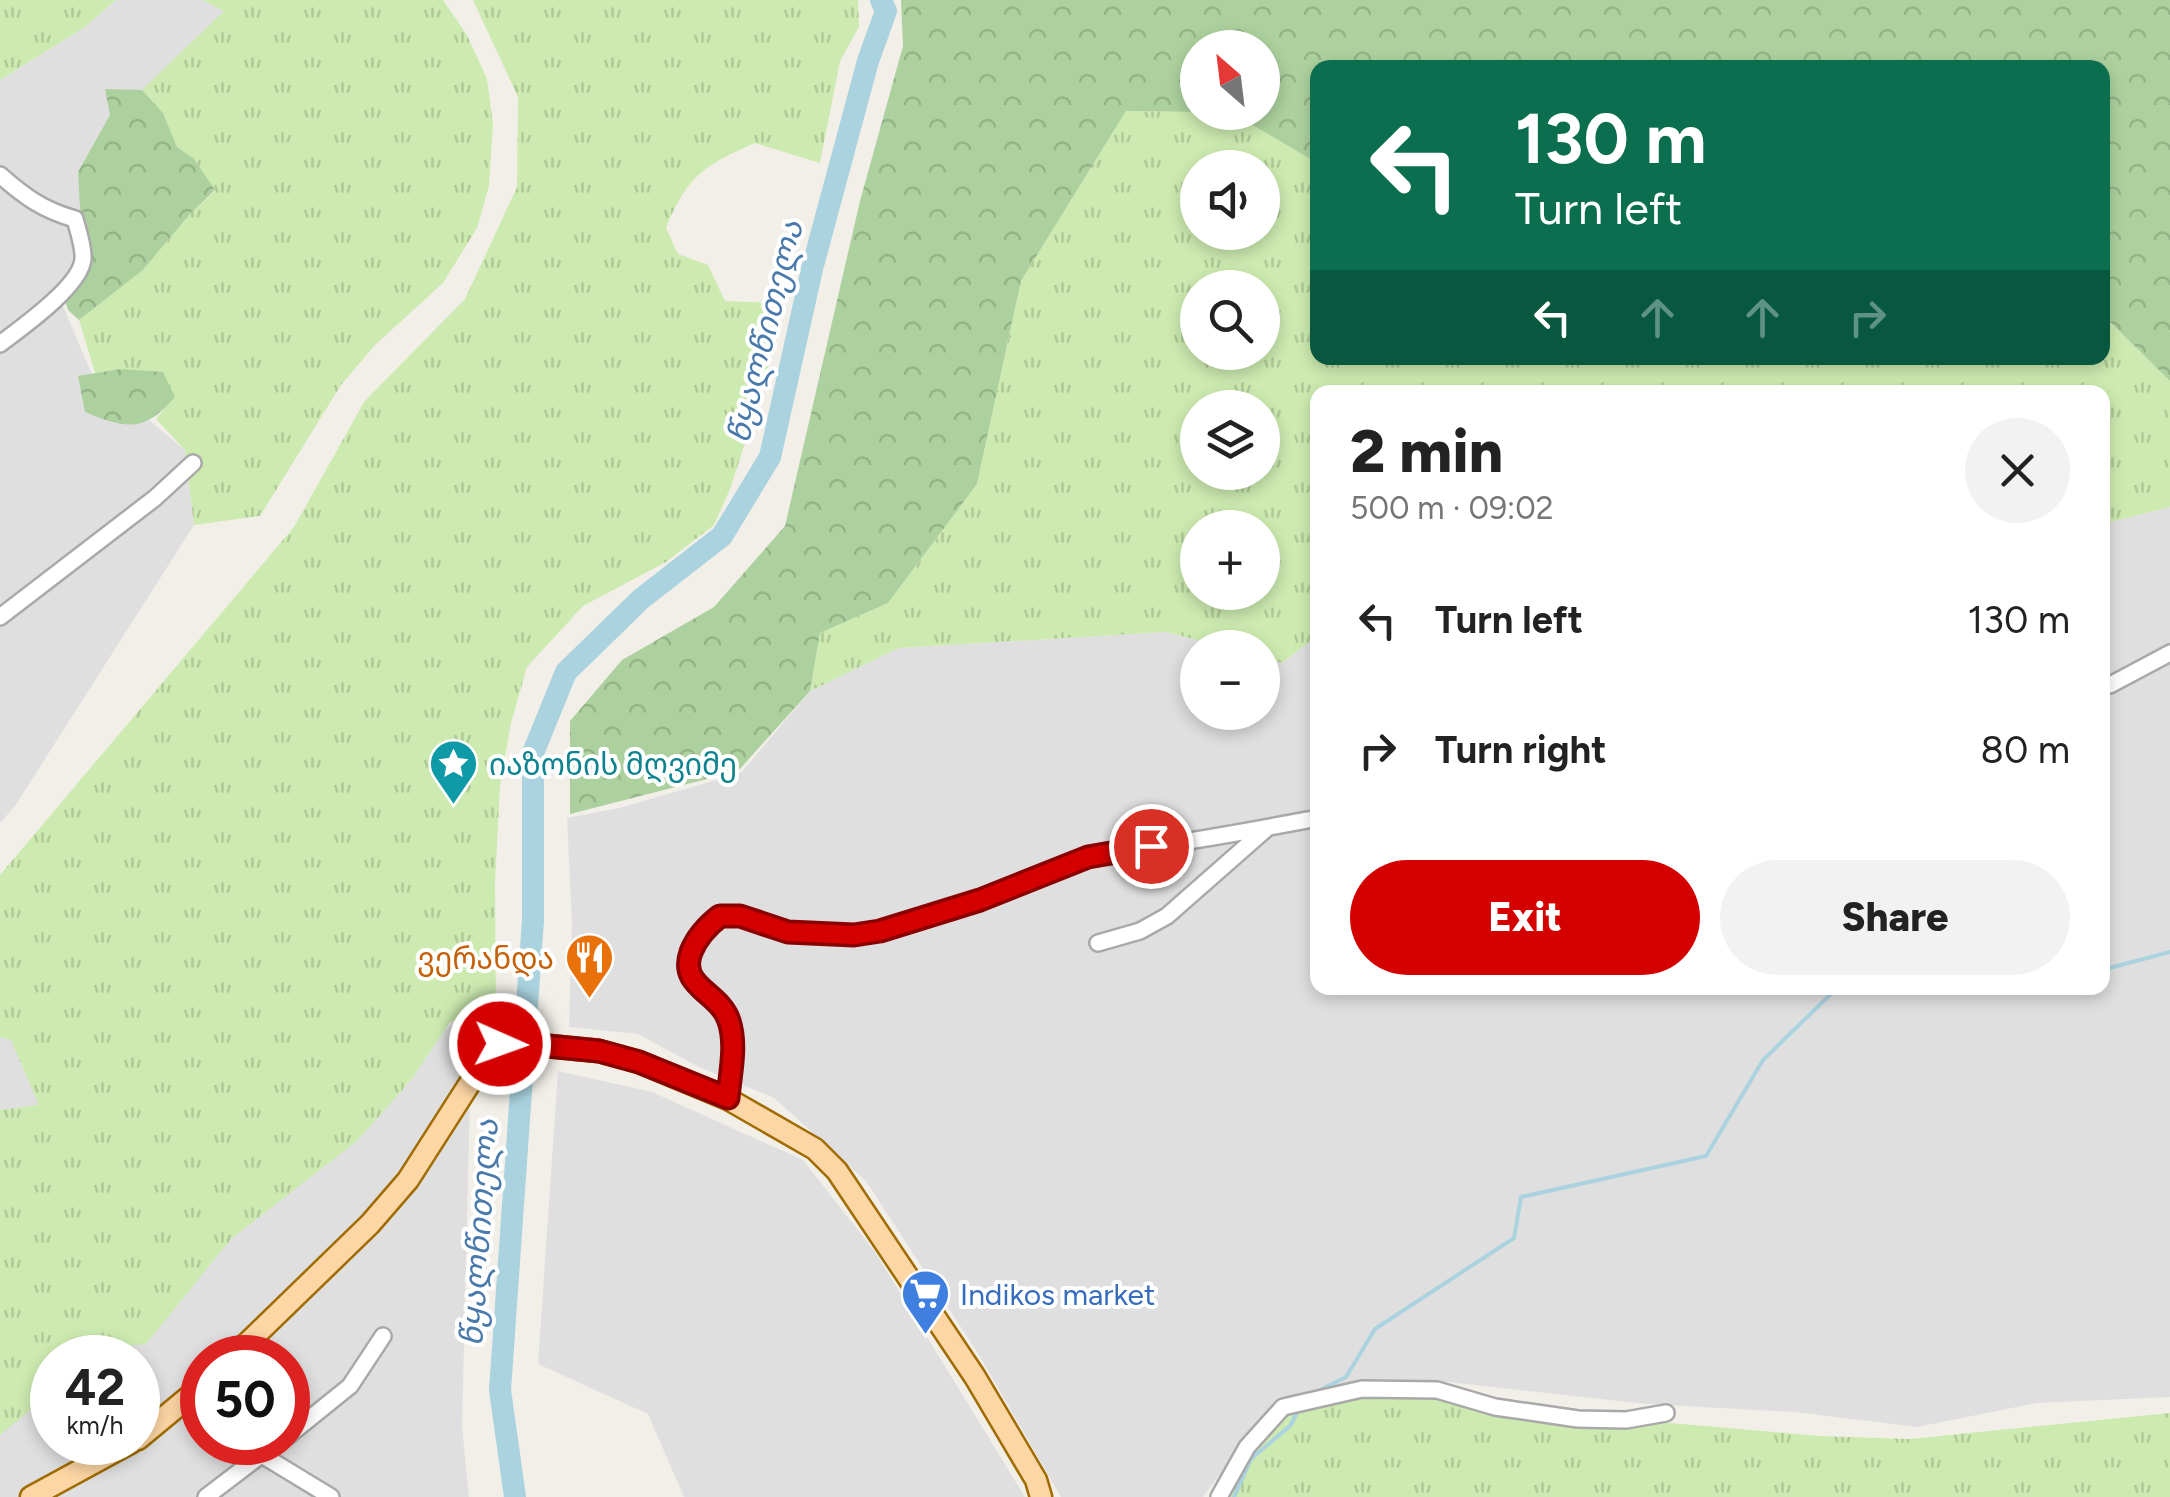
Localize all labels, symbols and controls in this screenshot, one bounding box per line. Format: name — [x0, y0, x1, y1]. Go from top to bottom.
north arrow — [1180, 30, 1280, 130]
map controls — [1180, 30, 1280, 730]
text: 130 m — [1515, 96, 1707, 181]
icon: left — [1350, 100, 1480, 230]
button: sound — [1180, 150, 1280, 250]
text: Turn left — [1515, 181, 1682, 235]
water label: წყალწითელა — [719, 217, 811, 447]
button: search — [1180, 270, 1280, 370]
icon: left — [1525, 290, 1580, 345]
icon: ahead — [1630, 290, 1685, 345]
icon: ahead — [1735, 290, 1790, 345]
icon: right — [1840, 290, 1895, 345]
button: layers — [1180, 390, 1280, 490]
text: 2 min — [1350, 415, 1503, 487]
button: close — [1965, 418, 2070, 523]
text: 500 m · 09:02 — [1350, 489, 1554, 527]
button: + — [1180, 510, 1280, 610]
icon: left — [1350, 593, 1405, 648]
text: Turn left — [1435, 597, 1583, 643]
text: 130 m — [1968, 597, 2070, 643]
button: − — [1180, 630, 1280, 730]
icon: right — [1350, 723, 1405, 778]
text: Turn right — [1435, 727, 1607, 773]
text: 80 m — [1981, 727, 2070, 773]
place icon: იაზონის მღვიმე — [428, 738, 480, 806]
place label: იაზონის მღვიმე — [489, 746, 737, 783]
pin — [1109, 804, 1194, 889]
icon: arrive — [1124, 819, 1179, 874]
button: Exit — [1350, 860, 1700, 975]
button: Share — [1720, 860, 2070, 975]
restaurant icon: ვერანდა — [563, 932, 615, 1000]
place label: ვერანდა — [417, 940, 554, 977]
position arrow — [448, 992, 552, 1096]
water label: წყალწითელა — [452, 1118, 506, 1348]
supermarket icon: Indikos market — [899, 1268, 951, 1336]
place label: Indikos market — [960, 1276, 1155, 1313]
speed limit sign: 50 — [180, 1335, 310, 1465]
text: 42 — [65, 1357, 125, 1418]
text: km/h — [66, 1410, 124, 1440]

